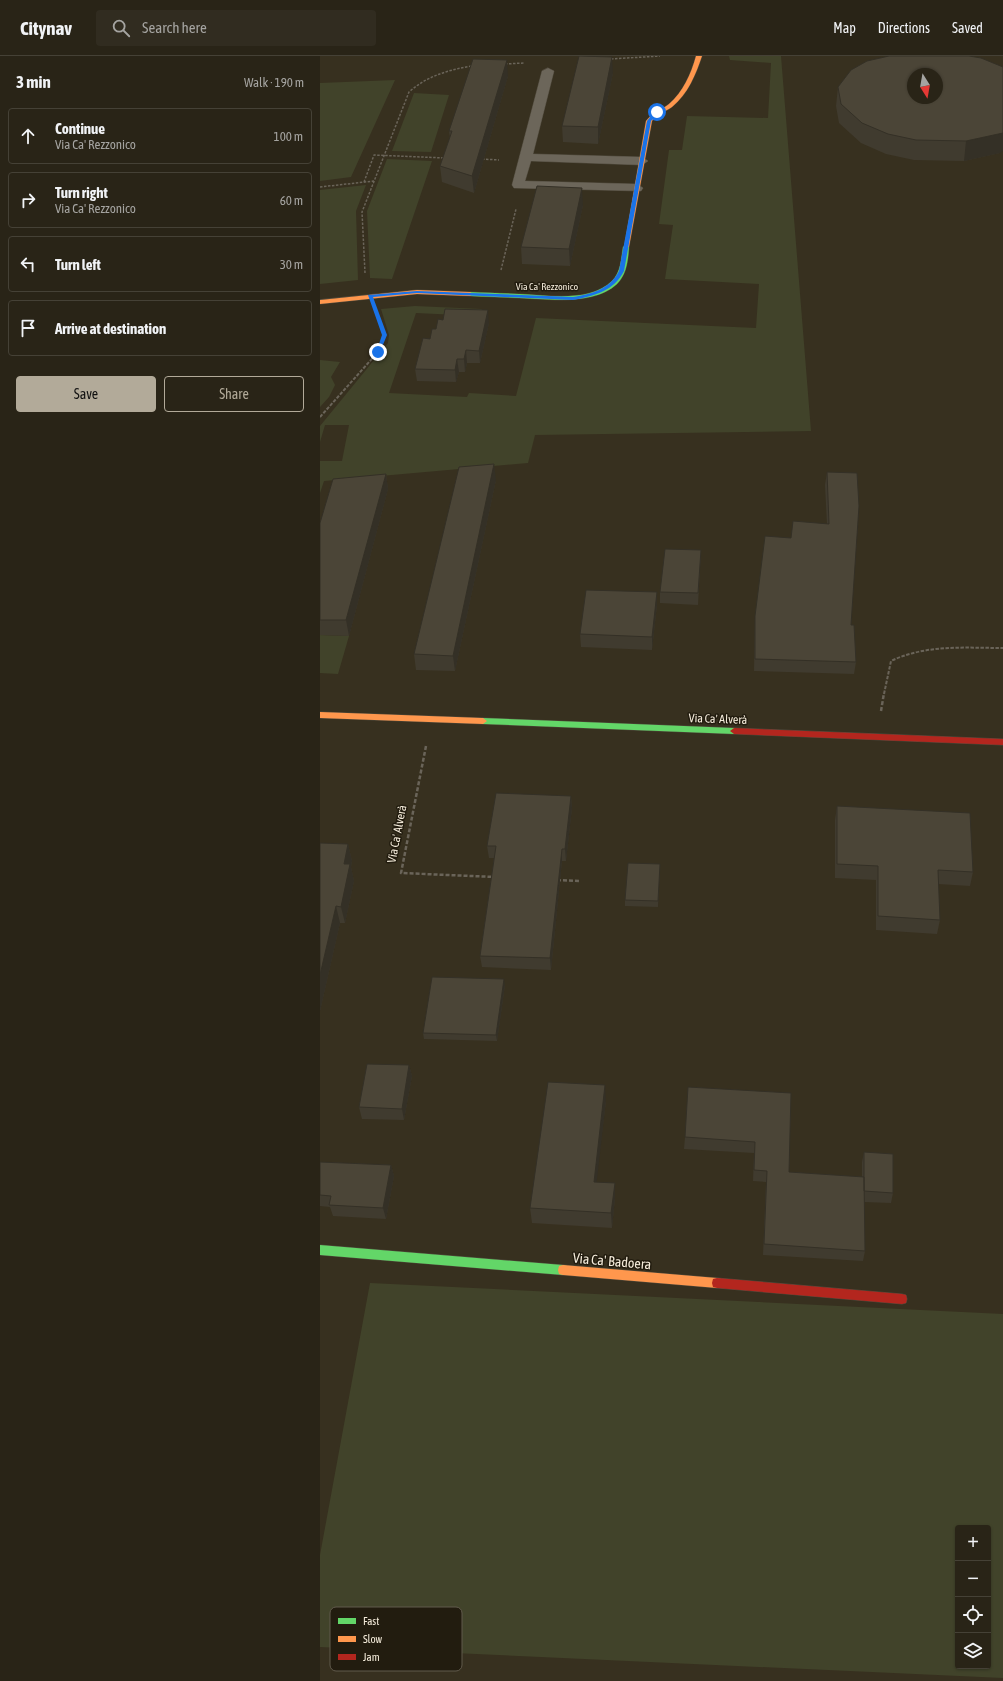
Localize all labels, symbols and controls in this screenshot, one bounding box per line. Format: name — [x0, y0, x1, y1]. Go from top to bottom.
search box — [96, 10, 376, 46]
text: Citynav — [20, 17, 72, 39]
icon: search — [110, 17, 132, 39]
text: Search here — [142, 19, 207, 36]
text: Map — [833, 20, 856, 36]
text: Directions — [878, 20, 930, 36]
text: Saved — [952, 20, 983, 36]
north arrow — [907, 68, 943, 104]
text: 3 min — [16, 72, 51, 92]
text: Walk · 190 m — [244, 75, 304, 90]
route start — [648, 103, 666, 121]
text: Continue — [55, 120, 105, 137]
icon: ahead — [17, 125, 39, 147]
text: 100 m — [274, 129, 303, 144]
text: Via Ca' Rezzonico — [55, 137, 136, 152]
text: Turn right — [55, 184, 108, 201]
icon: right — [17, 189, 39, 211]
text: 60 m — [280, 193, 303, 208]
text: Via Ca' Rezzonico — [55, 201, 136, 216]
icon: left — [17, 253, 39, 275]
text: Turn left — [55, 256, 101, 273]
text: 30 m — [280, 257, 303, 272]
street label: Via Ca' Rezzonico — [516, 281, 578, 292]
icon: arrive — [17, 317, 39, 339]
text: Arrive at destination — [55, 320, 166, 337]
route end — [369, 343, 387, 361]
button: Save — [16, 376, 156, 412]
button: Share — [164, 376, 304, 412]
street label: Via Ca' Alverà — [688, 711, 748, 727]
street label: Via Ca' Alverà — [385, 804, 409, 864]
street label: Via Ca' Badoera — [572, 1250, 652, 1272]
map controls — [955, 1525, 991, 1669]
button: + — [955, 1525, 991, 1561]
button: − — [955, 1561, 991, 1597]
button: locate — [955, 1597, 991, 1633]
legend — [330, 1607, 462, 1671]
text: Fast — [363, 1615, 379, 1627]
text: Slow — [363, 1633, 382, 1645]
button: layers — [955, 1633, 991, 1669]
text: Jam — [363, 1651, 380, 1663]

